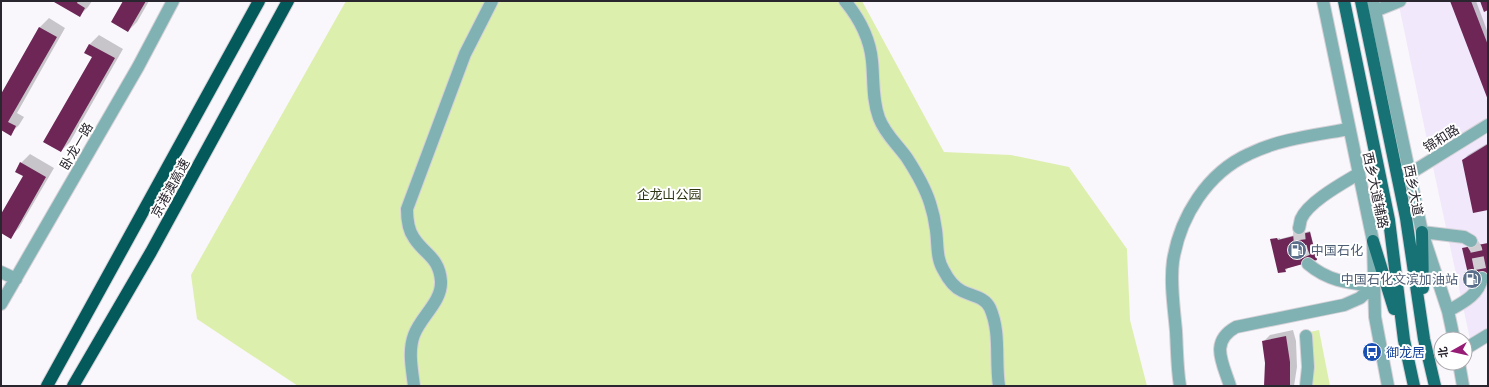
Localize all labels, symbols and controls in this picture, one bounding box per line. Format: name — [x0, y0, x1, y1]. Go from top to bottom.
street label: 卧龙一路 — [56, 119, 96, 173]
street label: 锦和路 — [1420, 121, 1462, 155]
street label: 西乡大道辅路 — [1360, 150, 1392, 230]
street label: 京港澳高速 — [147, 156, 193, 220]
street label: 西乡大道 — [1401, 163, 1427, 217]
park label: 企龙山公园 — [636, 186, 702, 202]
fuel station icon: 中国石化 — [1286, 239, 1308, 261]
place label: 中国石化 — [1311, 242, 1363, 258]
fuel station icon: 中国石化文滨加油站 — [1461, 268, 1483, 290]
place label: 中国石化文滨加油站 — [1341, 271, 1458, 287]
north arrow — [1433, 331, 1473, 371]
bus stop icon: 御龙居 — [1361, 341, 1383, 363]
place label: 御龙居 — [1386, 344, 1425, 360]
text: 北 — [1435, 346, 1451, 359]

